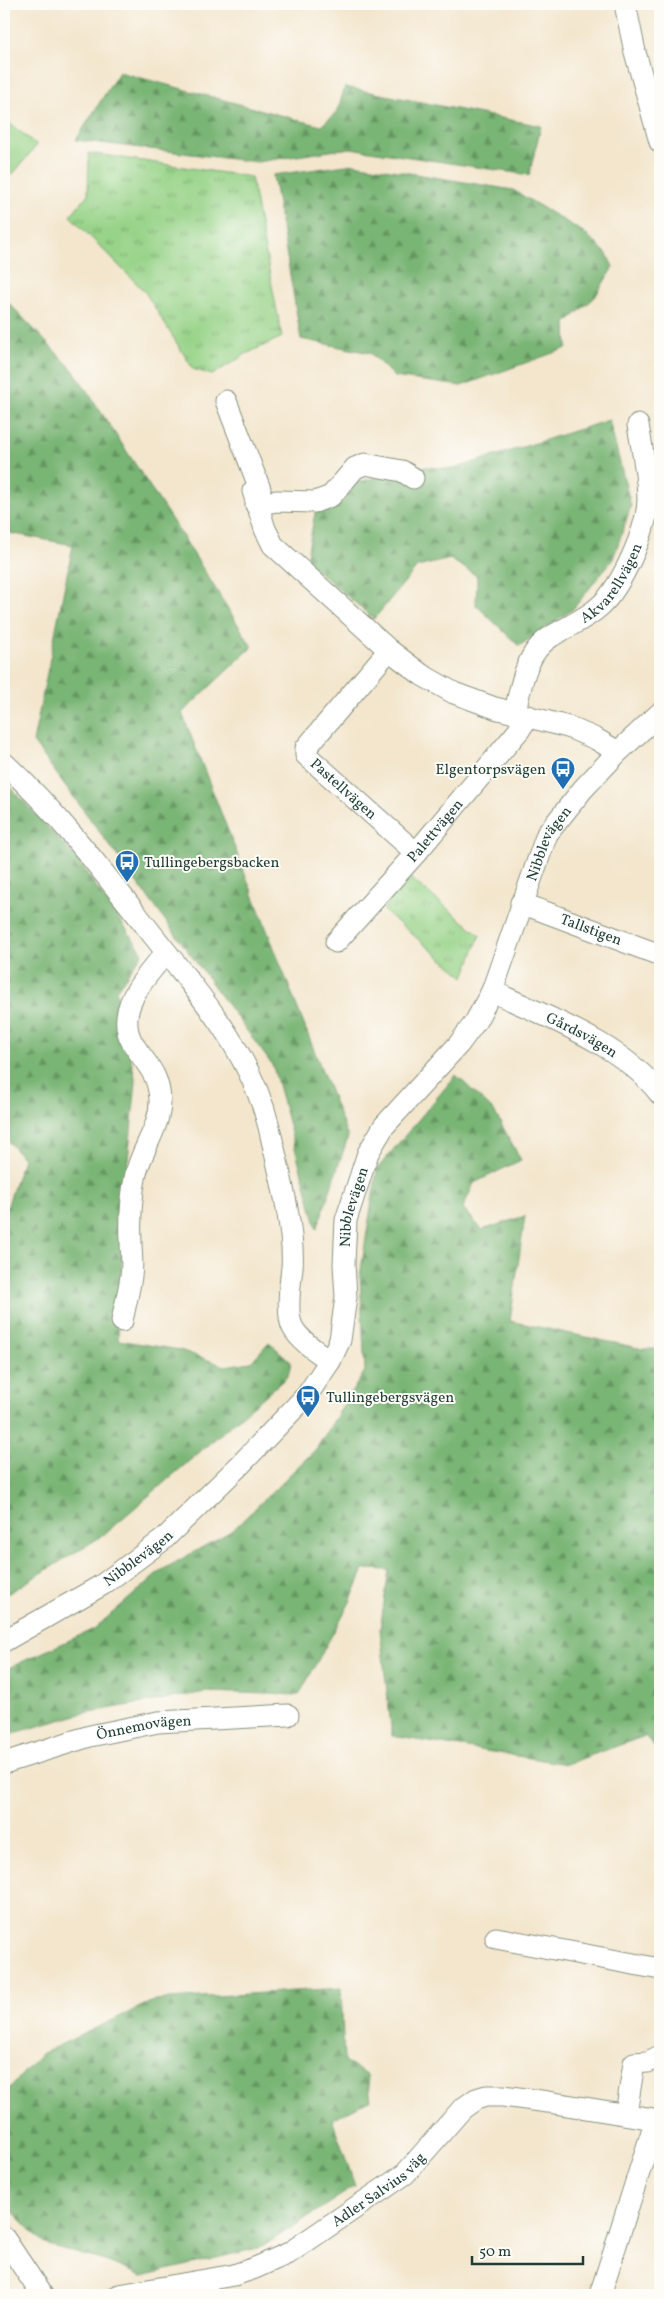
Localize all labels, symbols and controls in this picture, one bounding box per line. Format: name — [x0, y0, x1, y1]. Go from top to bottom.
street label: Akvarellvägen — [577, 540, 648, 630]
street label: Pastellvägen — [305, 754, 381, 825]
bus stop icon: Elgentorpsvägen — [550, 756, 576, 790]
place label: Elgentorpsvägen — [436, 760, 546, 781]
street label: Palettvägen — [403, 795, 469, 868]
street label: Nibblevägen — [522, 802, 577, 884]
bus stop icon: Tullingebergsbacken — [114, 849, 140, 883]
place label: Tullingebergsbacken — [144, 853, 279, 874]
street label: Tallstigen — [557, 910, 625, 952]
street label: Gårdsvägen — [542, 1008, 621, 1064]
street label: Nibblevägen — [336, 1165, 375, 1248]
bus stop icon: Tullingebergsvägen — [295, 1384, 321, 1418]
place label: Tullingebergsvägen — [326, 1388, 454, 1409]
street label: Nibblevägen — [100, 1526, 179, 1592]
street label: Önnemovägen — [95, 1711, 192, 1746]
street label: Adler Salvius väg — [328, 2148, 431, 2233]
scale bar — [472, 2234, 583, 2266]
text: 50 m — [479, 2242, 511, 2263]

